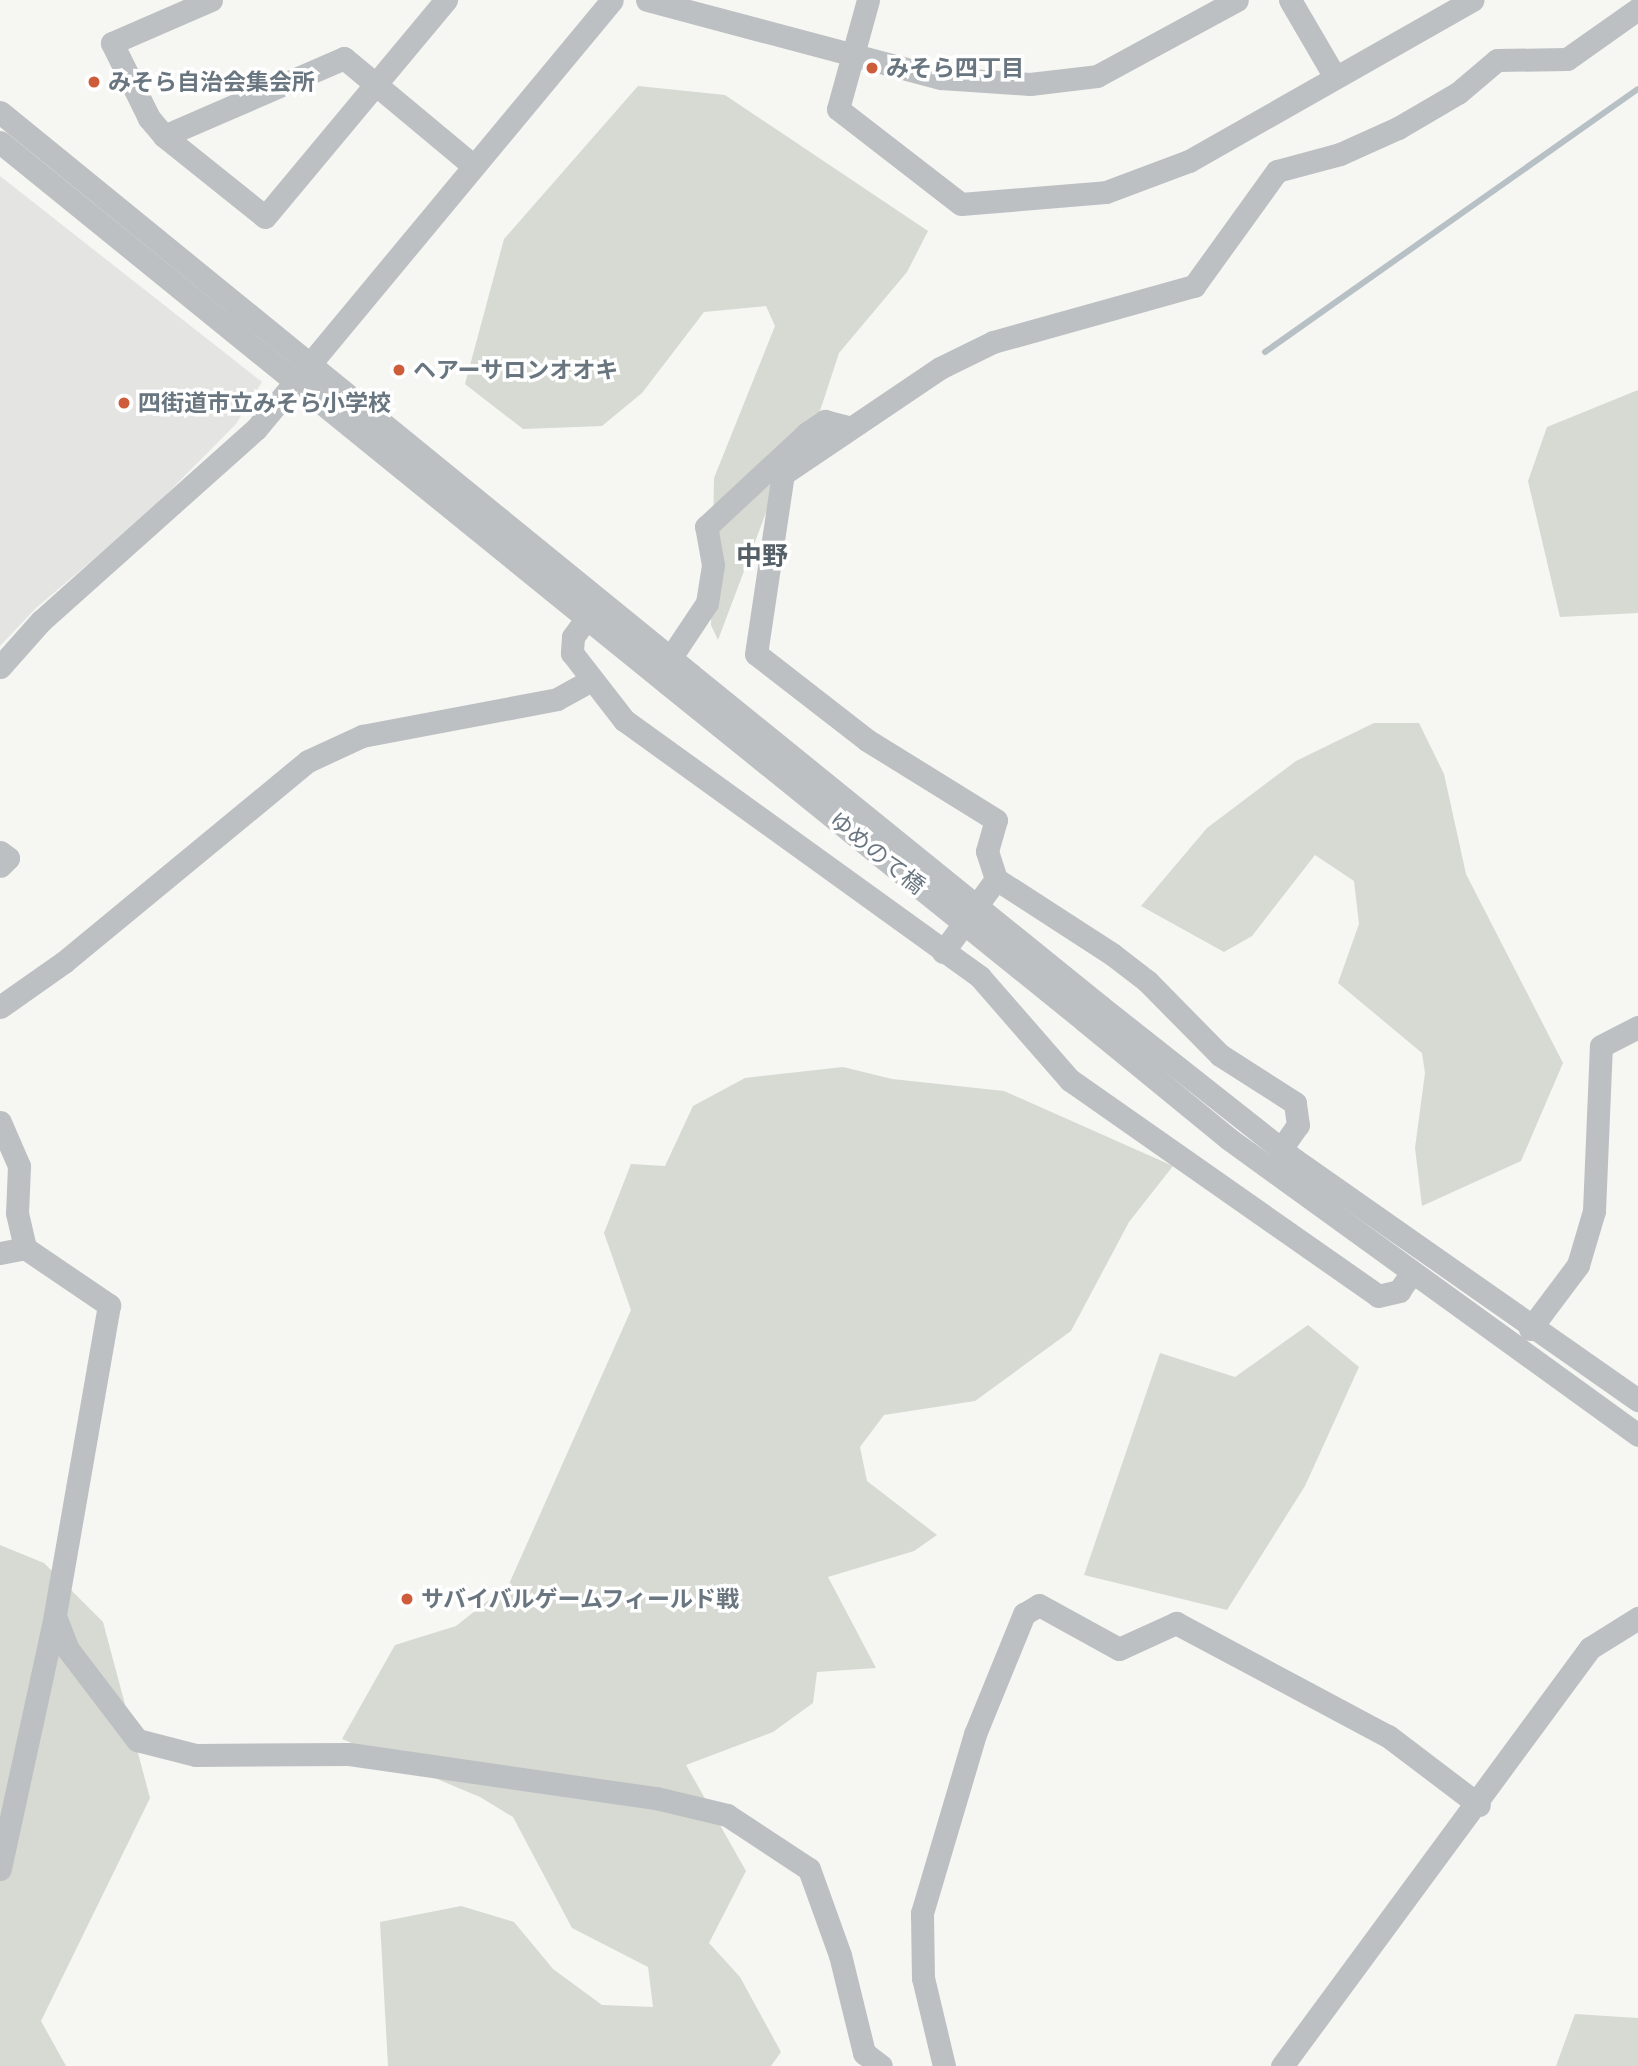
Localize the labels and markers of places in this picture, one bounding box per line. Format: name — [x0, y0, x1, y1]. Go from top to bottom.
place label: みそら四丁目 — [886, 54, 1024, 82]
marker: みそら四丁目 — [864, 60, 880, 76]
place label: みそら自治会集会所 — [108, 68, 315, 96]
marker: みそら自治会集会所 — [86, 74, 102, 90]
place label: ヘアーサロンオオキ — [413, 356, 619, 384]
marker: ヘアーサロンオオキ — [391, 362, 407, 378]
place label: 四街道市立みそら小学校 — [138, 389, 391, 417]
marker: 四街道市立みそら小学校 — [116, 395, 132, 411]
place label: サバイバルゲームフィールド戦 — [421, 1585, 743, 1613]
marker: サバイバルゲームフィールド戦 — [399, 1591, 415, 1607]

